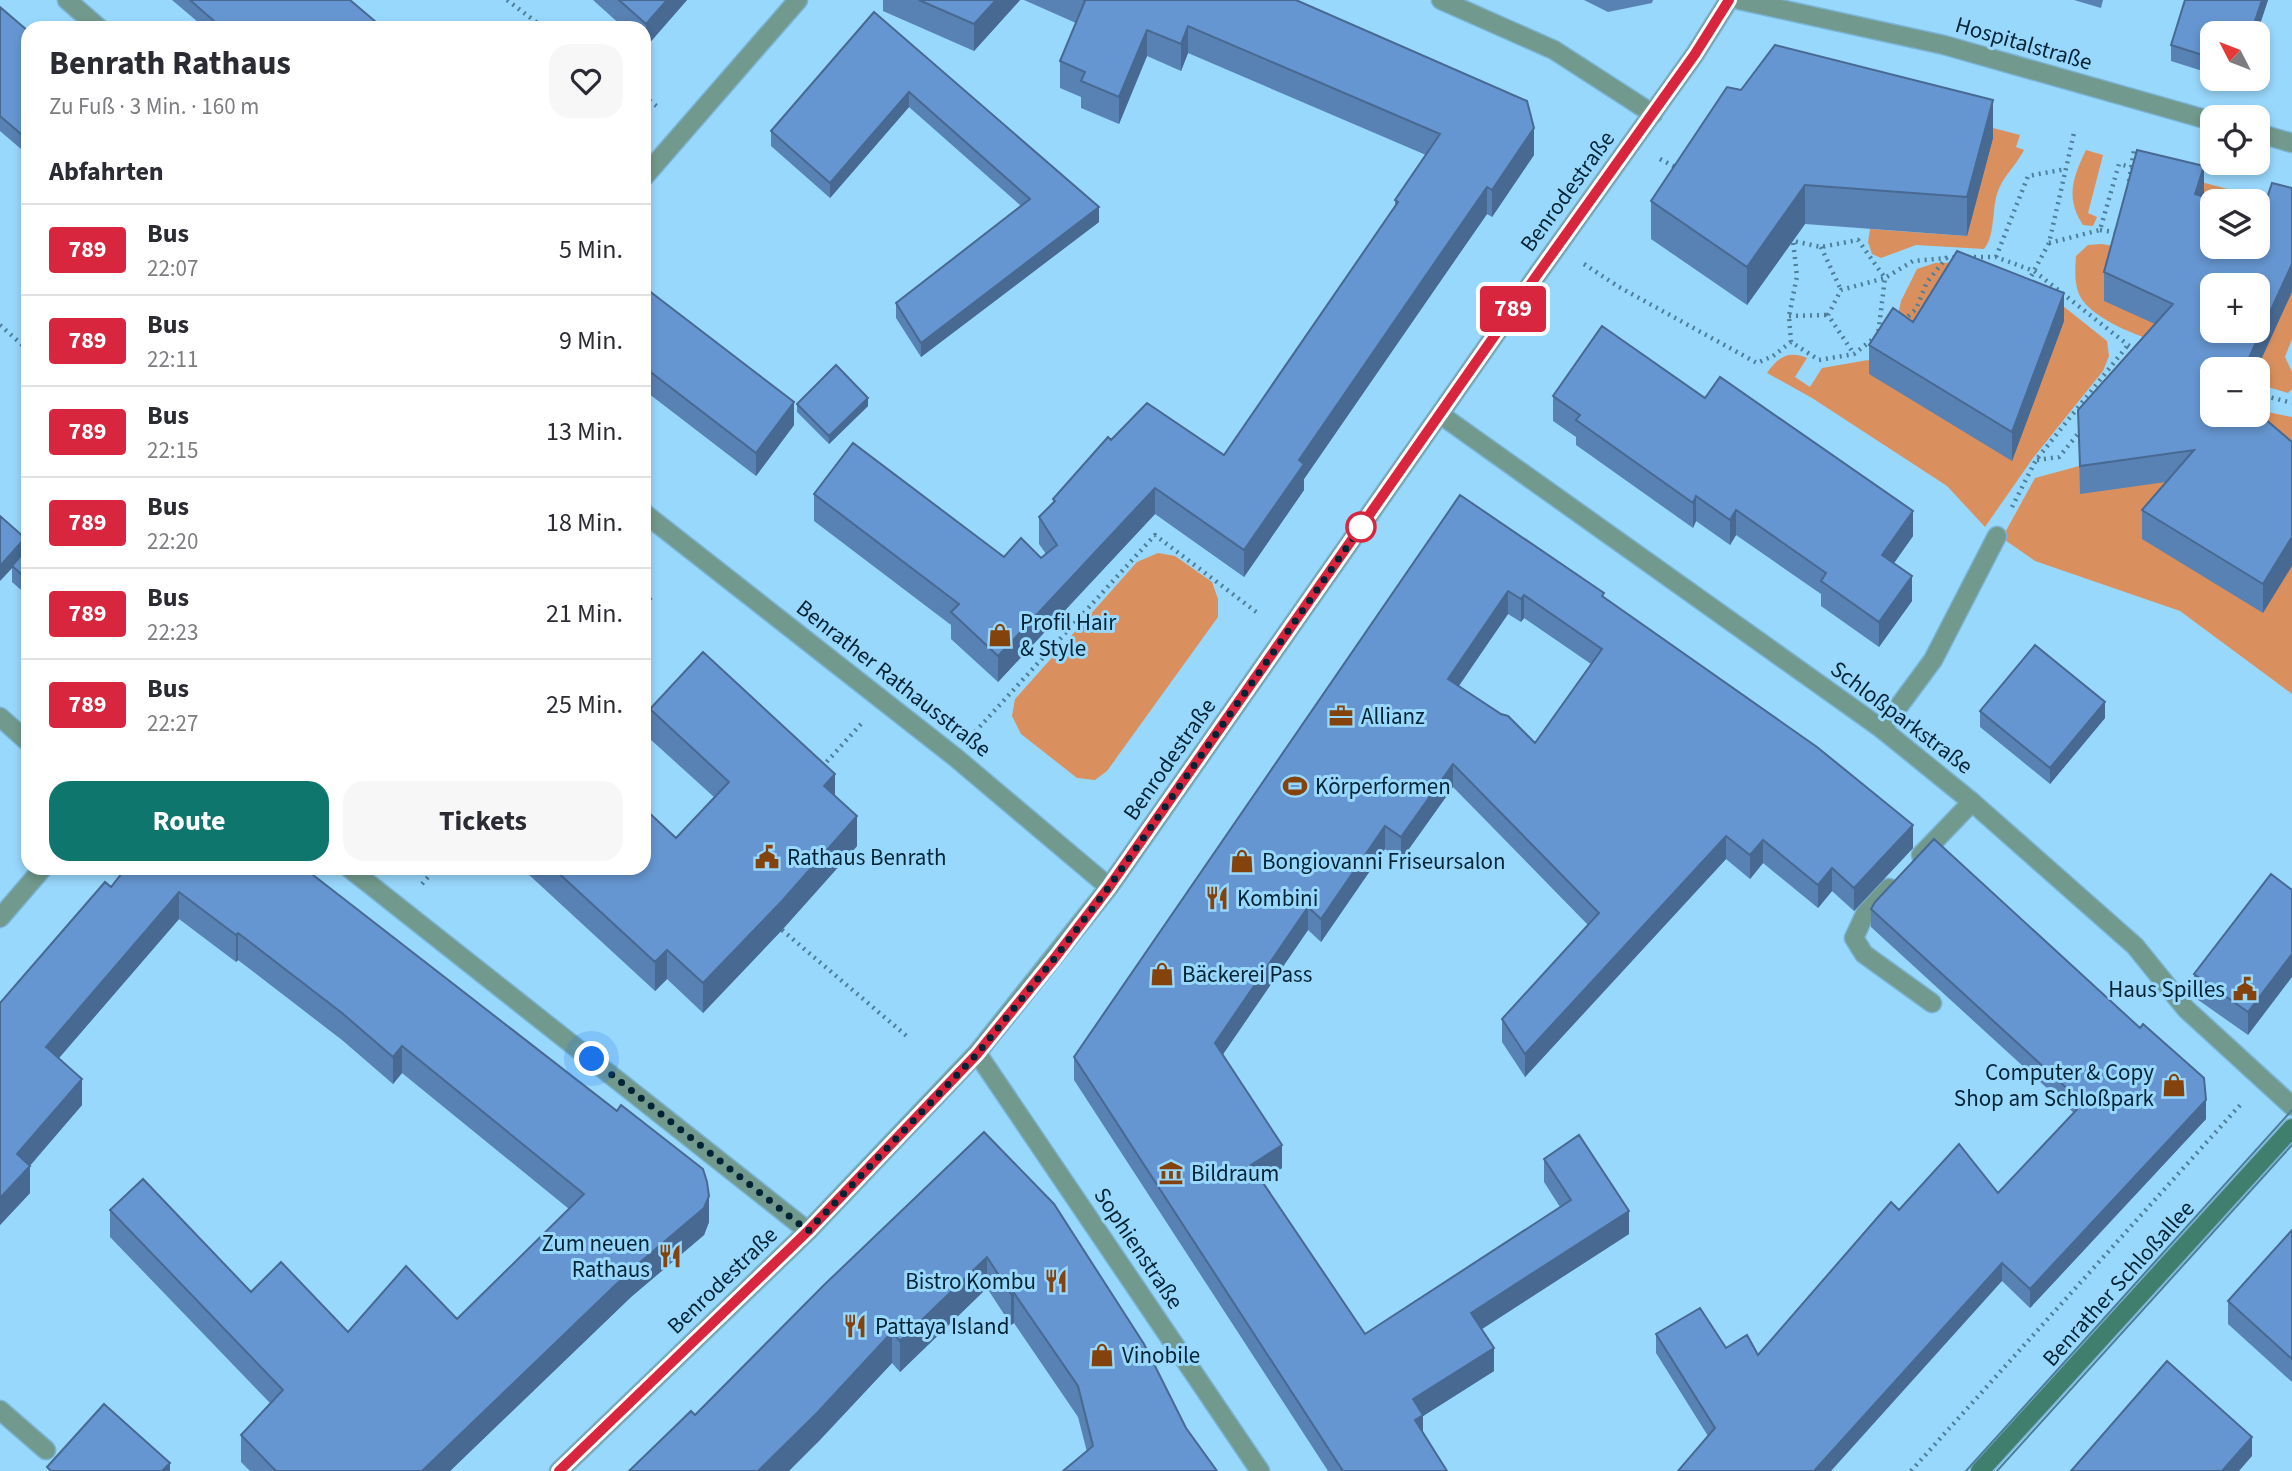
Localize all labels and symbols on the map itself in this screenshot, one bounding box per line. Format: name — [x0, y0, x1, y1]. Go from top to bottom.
street label: Hospitalstraße — [1952, 8, 2096, 79]
north arrow — [2200, 21, 2270, 91]
street label: Benrodestraße — [1512, 124, 1623, 259]
line badge: 789 — [1473, 286, 1553, 332]
unlabelled marker — [1346, 512, 1376, 542]
street label: Benrather Rathausstraße — [789, 592, 998, 765]
place label: Profil Hair & Style — [1020, 606, 1117, 665]
shop icon: Profil Hair & Style — [986, 621, 1014, 649]
street label: Schloßparkstraße — [1824, 653, 1980, 782]
street label: Benrodestraße — [1115, 691, 1224, 827]
place label: Allianz — [1361, 700, 1425, 733]
office icon: Allianz — [1327, 702, 1355, 730]
place label: Körperformen — [1315, 770, 1451, 803]
sports icon: Körperformen — [1281, 772, 1309, 800]
place label: Rathaus Benrath — [787, 841, 946, 874]
public building icon: Rathaus Benrath — [753, 843, 781, 871]
place label: Bongiovanni Friseursalon — [1262, 845, 1506, 878]
shop icon: Bongiovanni Friseursalon — [1228, 847, 1256, 875]
place label: Kombini — [1237, 882, 1318, 915]
restaurant icon: Kombini — [1203, 884, 1231, 912]
place label: Bäckerei Pass — [1182, 958, 1312, 991]
shop icon: Bäckerei Pass — [1148, 960, 1176, 988]
place label: Haus Spilles — [2108, 973, 2225, 1006]
public building icon: Haus Spilles — [2231, 975, 2259, 1003]
your location — [574, 1041, 609, 1076]
place label: Computer & Copy Shop am Schloßpark — [1954, 1056, 2155, 1115]
shop icon: Computer & Copy Shop am Schloßpark — [2160, 1071, 2188, 1099]
place label: Bildraum — [1191, 1157, 1279, 1190]
museum icon: Bildraum — [1157, 1159, 1185, 1187]
street label: Sophienstraße — [1086, 1181, 1191, 1316]
street label: Benrather Schloßallee — [2035, 1193, 2202, 1374]
street label: Benrodestraße — [660, 1219, 785, 1342]
place label: Zum neuen Rathaus — [541, 1227, 650, 1286]
restaurant icon: Zum neuen Rathaus — [656, 1242, 684, 1270]
place label: Bistro Kombu — [905, 1265, 1036, 1298]
restaurant icon: Bistro Kombu — [1042, 1267, 1070, 1295]
place label: Pattaya Island — [875, 1310, 1009, 1343]
restaurant icon: Pattaya Island — [841, 1312, 869, 1340]
place label: Vinobile — [1122, 1339, 1200, 1372]
shop icon: Vinobile — [1088, 1341, 1116, 1369]

